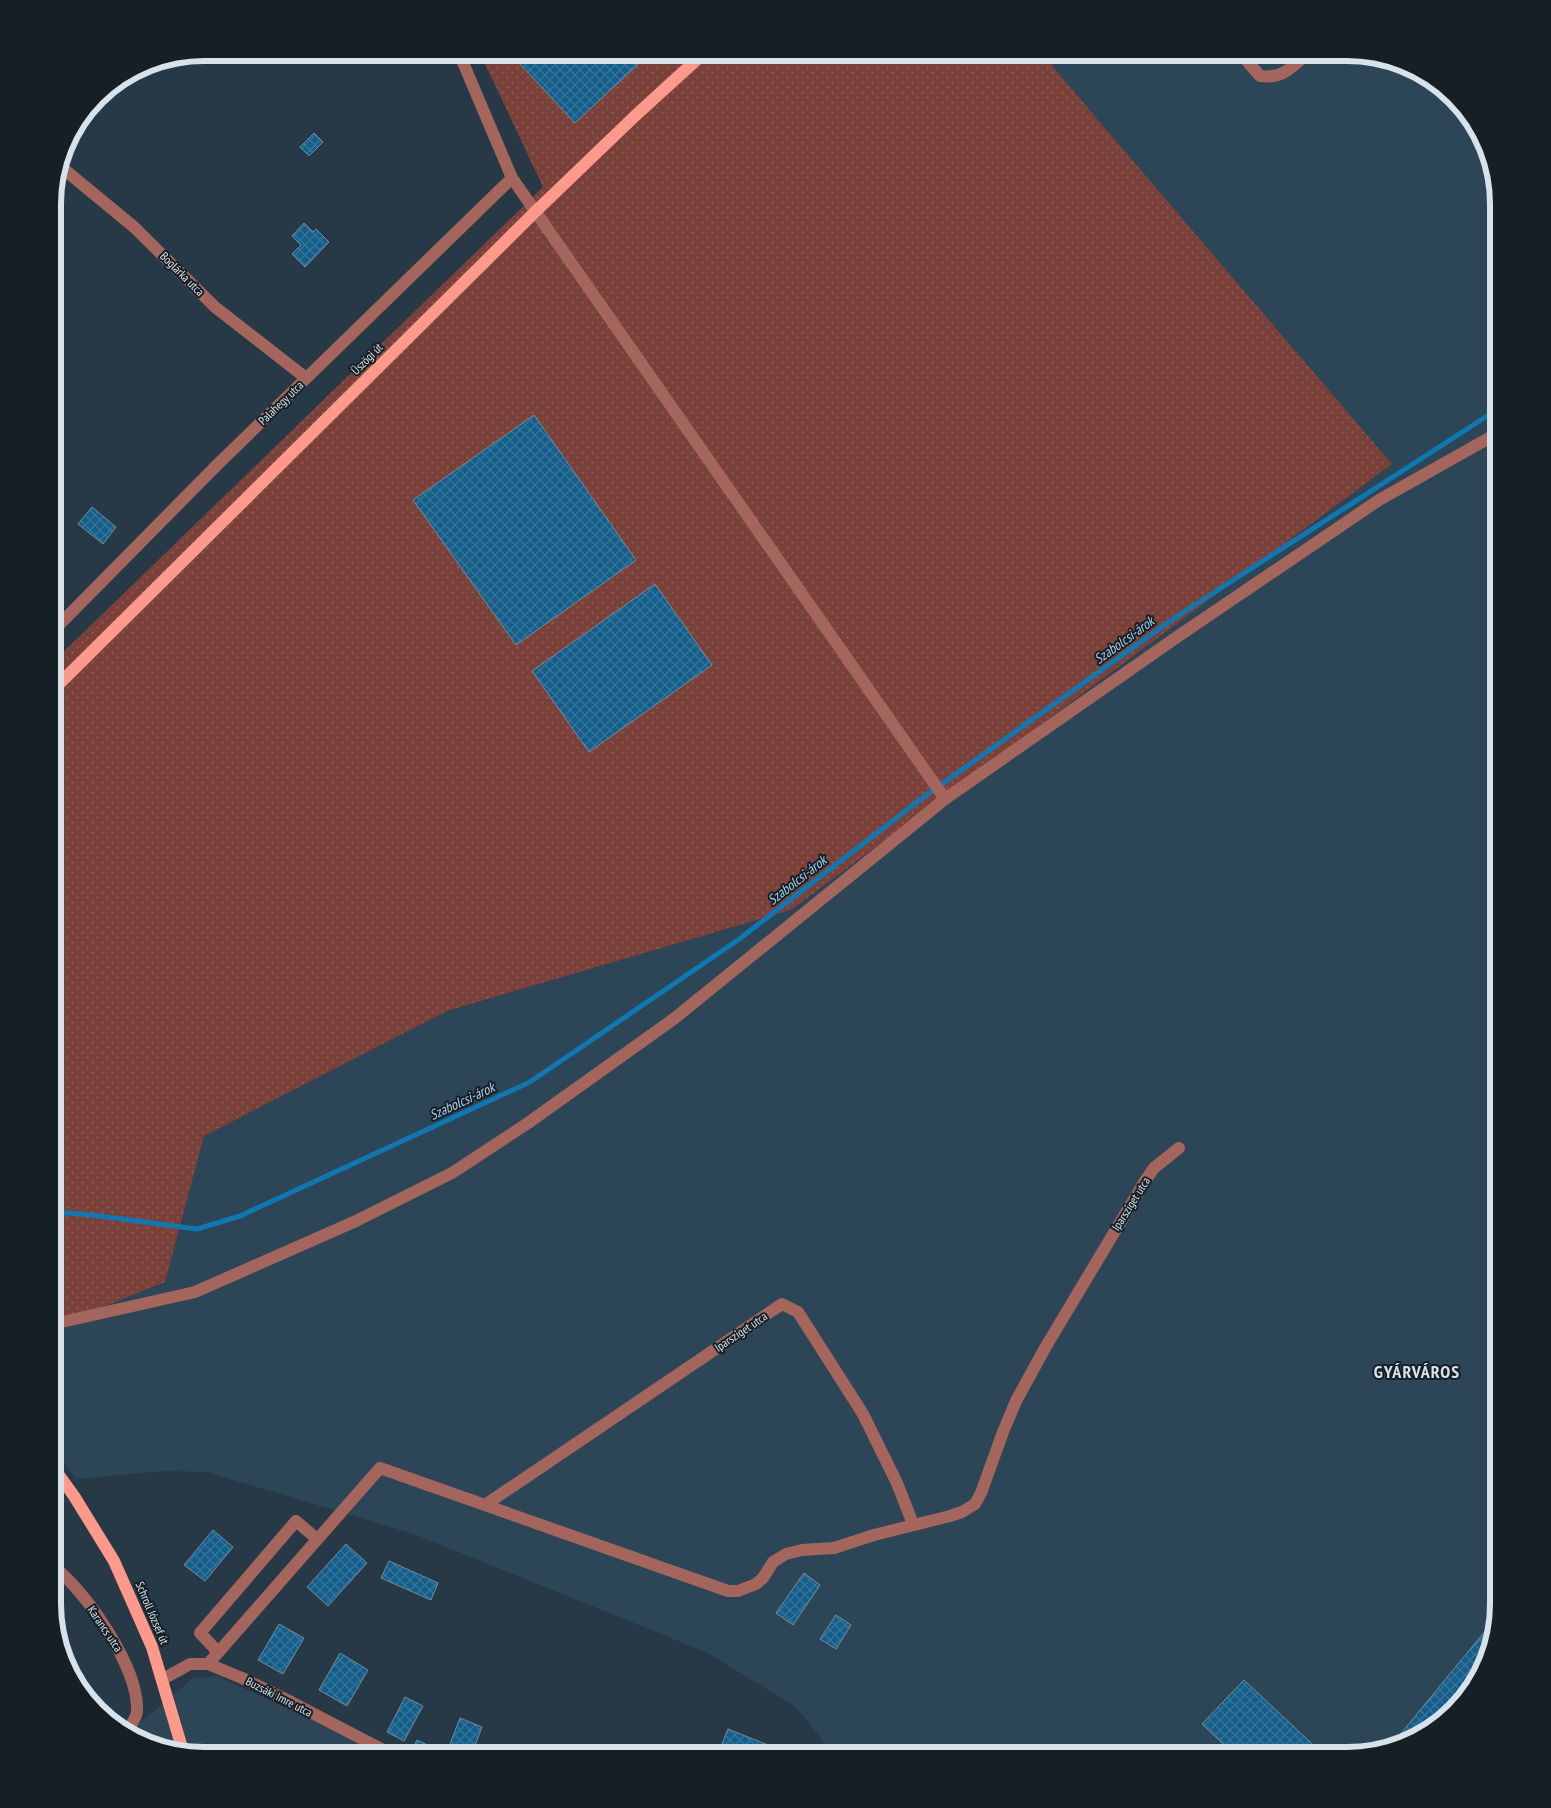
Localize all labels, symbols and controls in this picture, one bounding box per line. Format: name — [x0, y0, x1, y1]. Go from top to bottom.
street label: Boglárka utca — [157, 248, 208, 299]
street label: Üszögi út — [348, 339, 386, 378]
street label: Palahegy utca — [255, 377, 307, 428]
water label: Szabolcsi-árok — [1090, 611, 1159, 668]
water label: Szabolcsi-árok — [764, 850, 831, 909]
water label: Szabolcsi-árok — [427, 1077, 499, 1124]
street label: Iparsziget utca — [1108, 1174, 1153, 1233]
street label: Iparsziget utca — [711, 1308, 770, 1355]
district label: GYÁRVÁROS — [1374, 1360, 1460, 1383]
street label: Schroll József út — [133, 1579, 173, 1647]
street label: Karancs utca — [85, 1603, 126, 1655]
street label: Buzsáki Imre utca — [243, 1673, 315, 1720]

